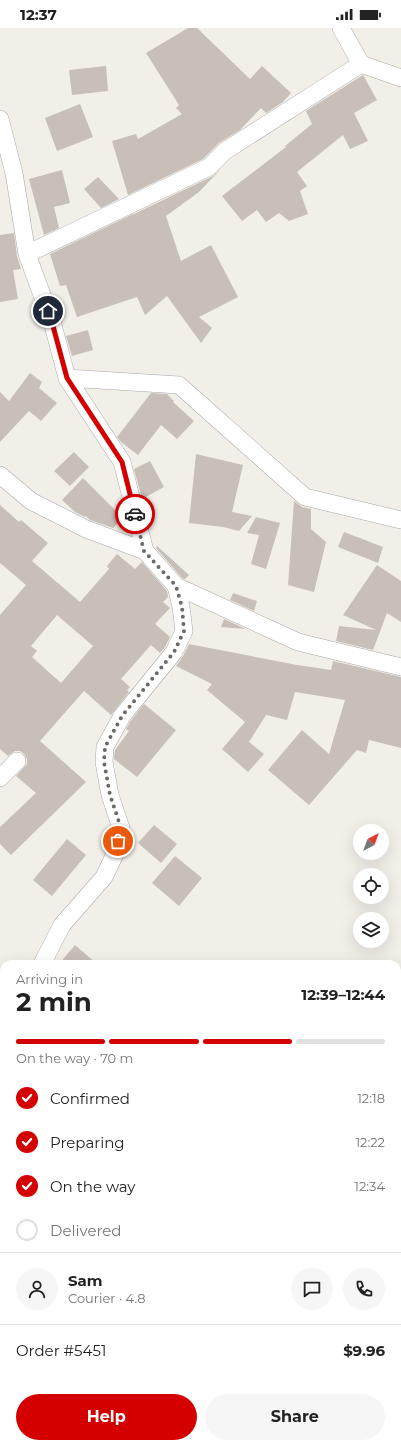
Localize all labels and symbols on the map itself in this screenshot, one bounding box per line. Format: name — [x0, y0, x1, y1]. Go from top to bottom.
pin — [31, 294, 65, 328]
courier — [115, 494, 155, 534]
pin — [101, 824, 135, 858]
north arrow — [353, 824, 389, 860]

